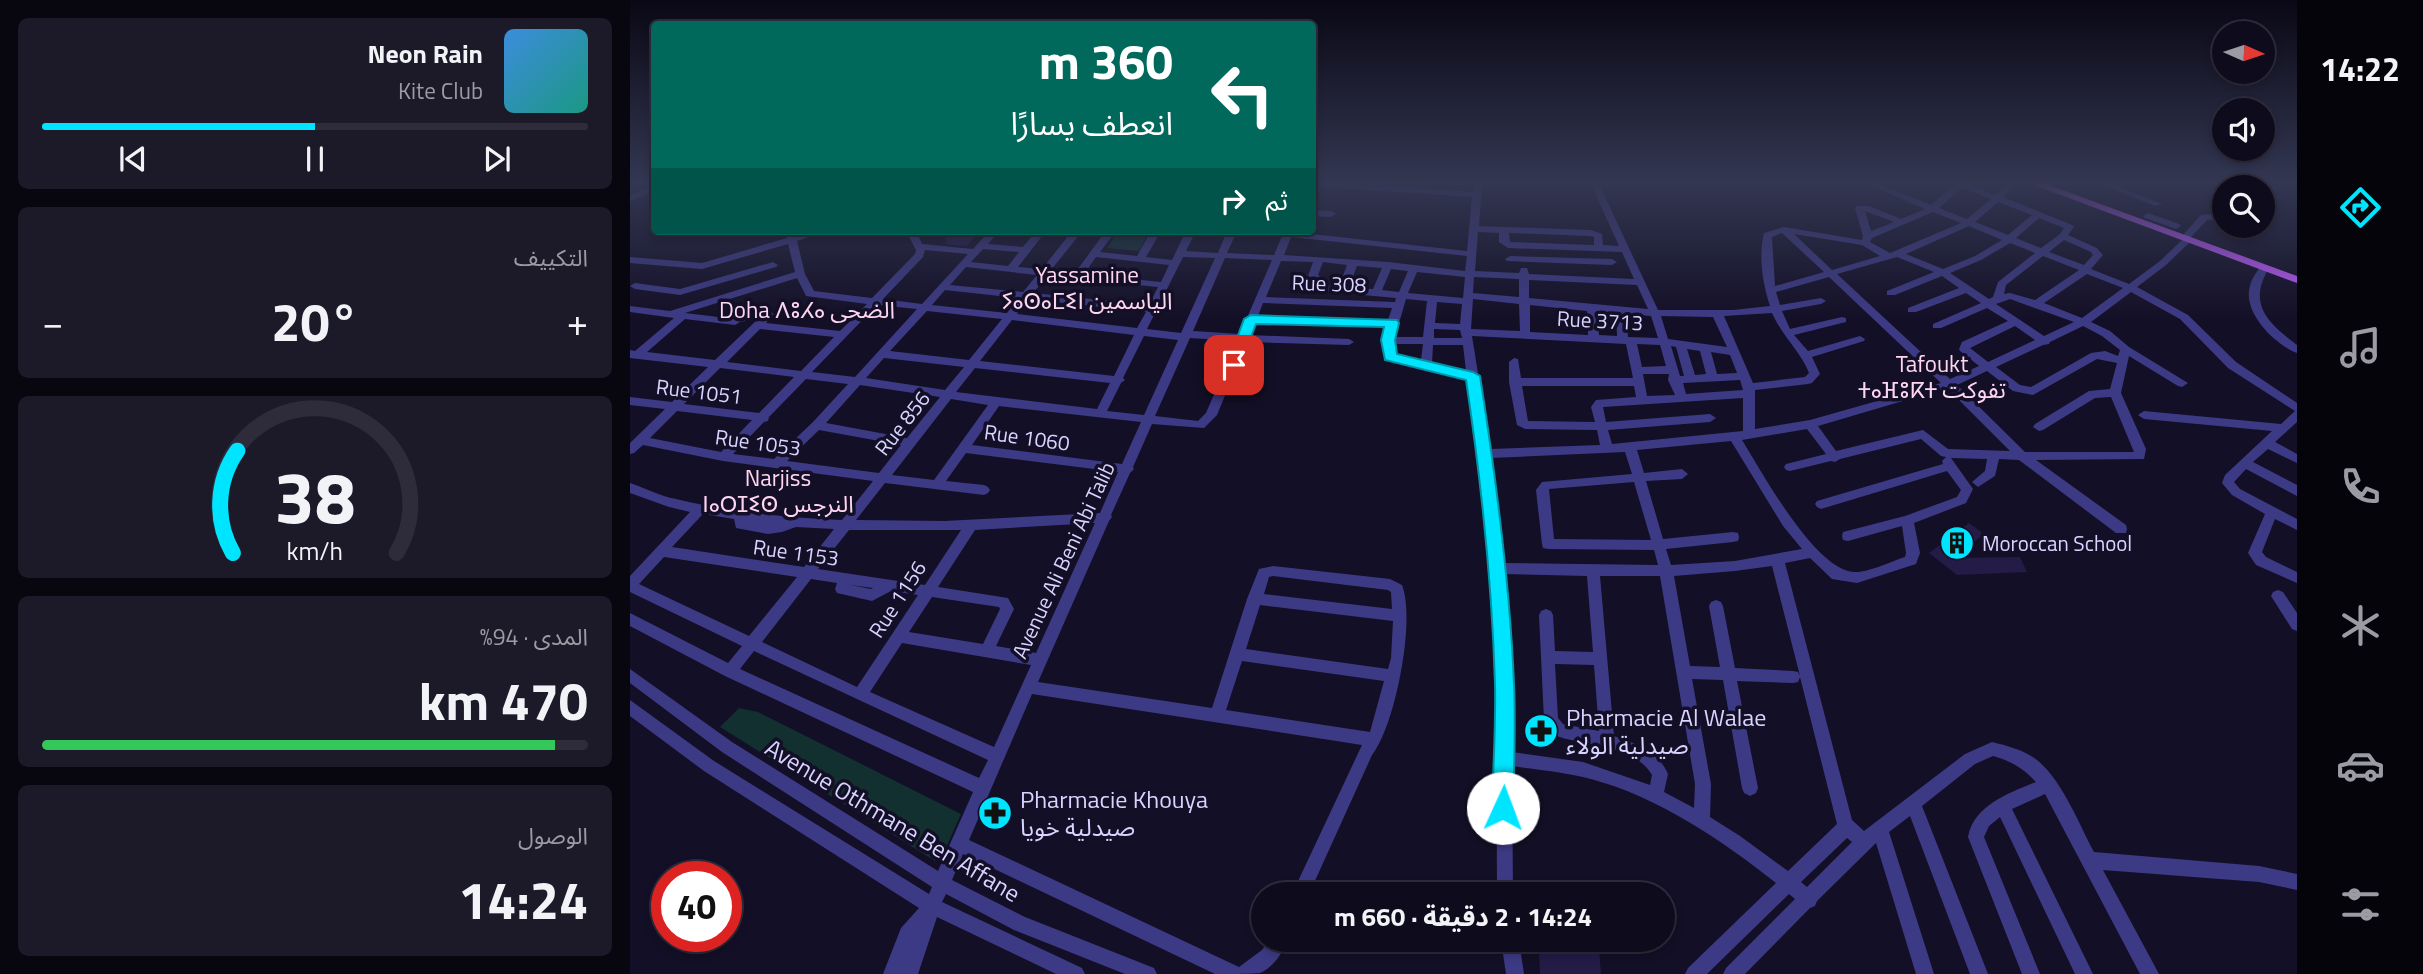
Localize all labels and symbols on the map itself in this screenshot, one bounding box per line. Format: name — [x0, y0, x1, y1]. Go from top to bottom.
north arrow — [2212, 21, 2275, 84]
district label: Yassamine ⵢⴰⵙⴰⵎⵉⵏ الياسمين — [1002, 257, 1172, 318]
street label: Rue 308 — [1291, 266, 1367, 300]
district label: Doha ⴷⵓⵃⴰ الضحى — [719, 292, 895, 327]
street label: Rue 3713 — [1556, 302, 1644, 338]
pin — [1204, 335, 1264, 395]
district label: Tafoukt ⵜⴰⴼⵓⴽⵜ تفوكت — [1858, 346, 2006, 407]
street label: Rue 1051 — [654, 370, 744, 412]
street label: Rue 856 — [866, 384, 938, 462]
street label: Rue 1060 — [982, 415, 1072, 459]
street label: Rue 1053 — [713, 420, 803, 464]
street label: Avenue Ali Beni Abi Talib — [1003, 456, 1123, 664]
district label: Narjiss ⵏⴰⵔⵊⵉⵙ النرجس — [702, 460, 854, 521]
building icon: Moroccan School — [1938, 524, 1976, 562]
place label: Moroccan School — [1982, 527, 2132, 559]
street label: Rue 1153 — [751, 530, 841, 574]
street label: Rue 1156 — [860, 554, 934, 644]
place label: Pharmacie Al Walae صيدلية الولاء — [1566, 699, 1766, 763]
pharmacy icon: Pharmacie Al Walae صيدلية الولاء — [1522, 712, 1560, 750]
street label: Avenue Othmane Ben Affane — [759, 729, 1027, 911]
position arrow — [1466, 771, 1540, 845]
place label: Pharmacie Khouya صيدلية خويا — [1020, 781, 1208, 845]
pharmacy icon: Pharmacie Khouya صيدلية خويا — [976, 794, 1014, 832]
speed limit sign: 40 — [651, 861, 742, 952]

